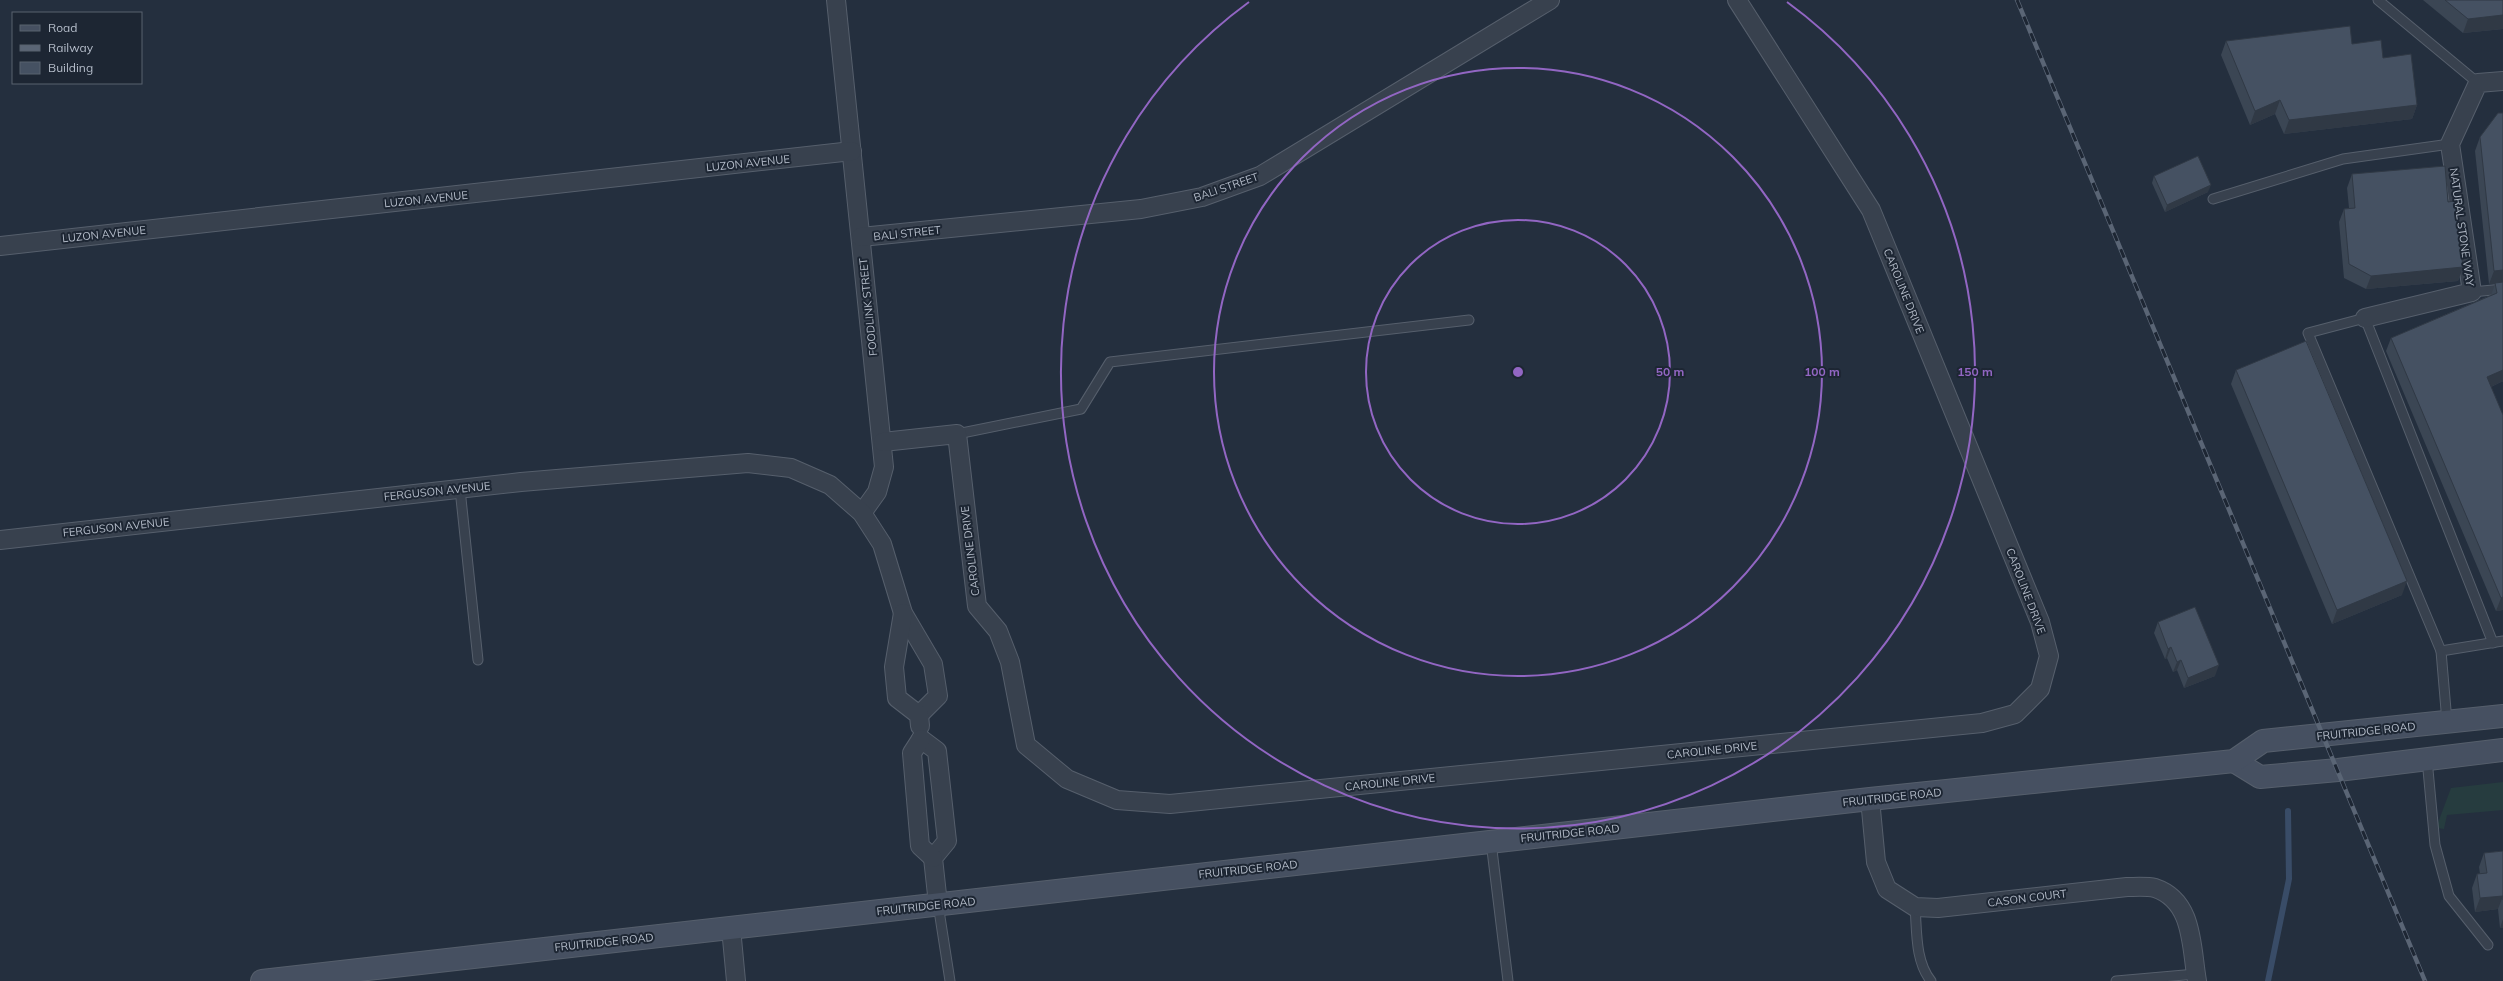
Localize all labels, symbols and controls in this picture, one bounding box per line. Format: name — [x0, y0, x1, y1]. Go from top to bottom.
legend — [12, 12, 142, 84]
text: Road — [48, 20, 77, 35]
text: Railway — [48, 40, 94, 55]
text: Building — [48, 60, 93, 75]
street label: LUZON AVENUE — [705, 152, 791, 174]
street label: NATURAL STONE WAY — [2447, 167, 2477, 287]
street label: BALI STREET — [1192, 169, 1261, 205]
street label: LUZON AVENUE — [383, 188, 469, 210]
street label: BALI STREET — [873, 222, 942, 243]
street label: LUZON AVENUE — [61, 223, 147, 245]
street label: CAROLINE DRIVE — [1881, 246, 1927, 336]
street label: FOODLINK STREET — [856, 257, 880, 357]
text: 50 m — [1656, 364, 1684, 379]
text: 100 m — [1804, 364, 1840, 379]
text: 150 m — [1957, 364, 1993, 379]
centre of rings — [1511, 365, 1525, 379]
street label: FERGUSON AVENUE — [383, 478, 491, 504]
street label: CAROLINE DRIVE — [958, 505, 982, 597]
street label: FERGUSON AVENUE — [62, 514, 170, 540]
street label: CAROLINE DRIVE — [2003, 546, 2049, 636]
street label: FRUITRIDGE ROAD — [2316, 719, 2416, 743]
street label: CAROLINE DRIVE — [1666, 738, 1758, 762]
street label: CAROLINE DRIVE — [1344, 770, 1436, 794]
street label: FRUITRIDGE ROAD — [1842, 785, 1942, 809]
street label: FRUITRIDGE ROAD — [1520, 821, 1620, 845]
street label: FRUITRIDGE ROAD — [1198, 857, 1298, 881]
street label: CASON COURT — [1987, 886, 2068, 910]
street label: FRUITRIDGE ROAD — [876, 894, 976, 918]
street label: FRUITRIDGE ROAD — [554, 930, 654, 954]

